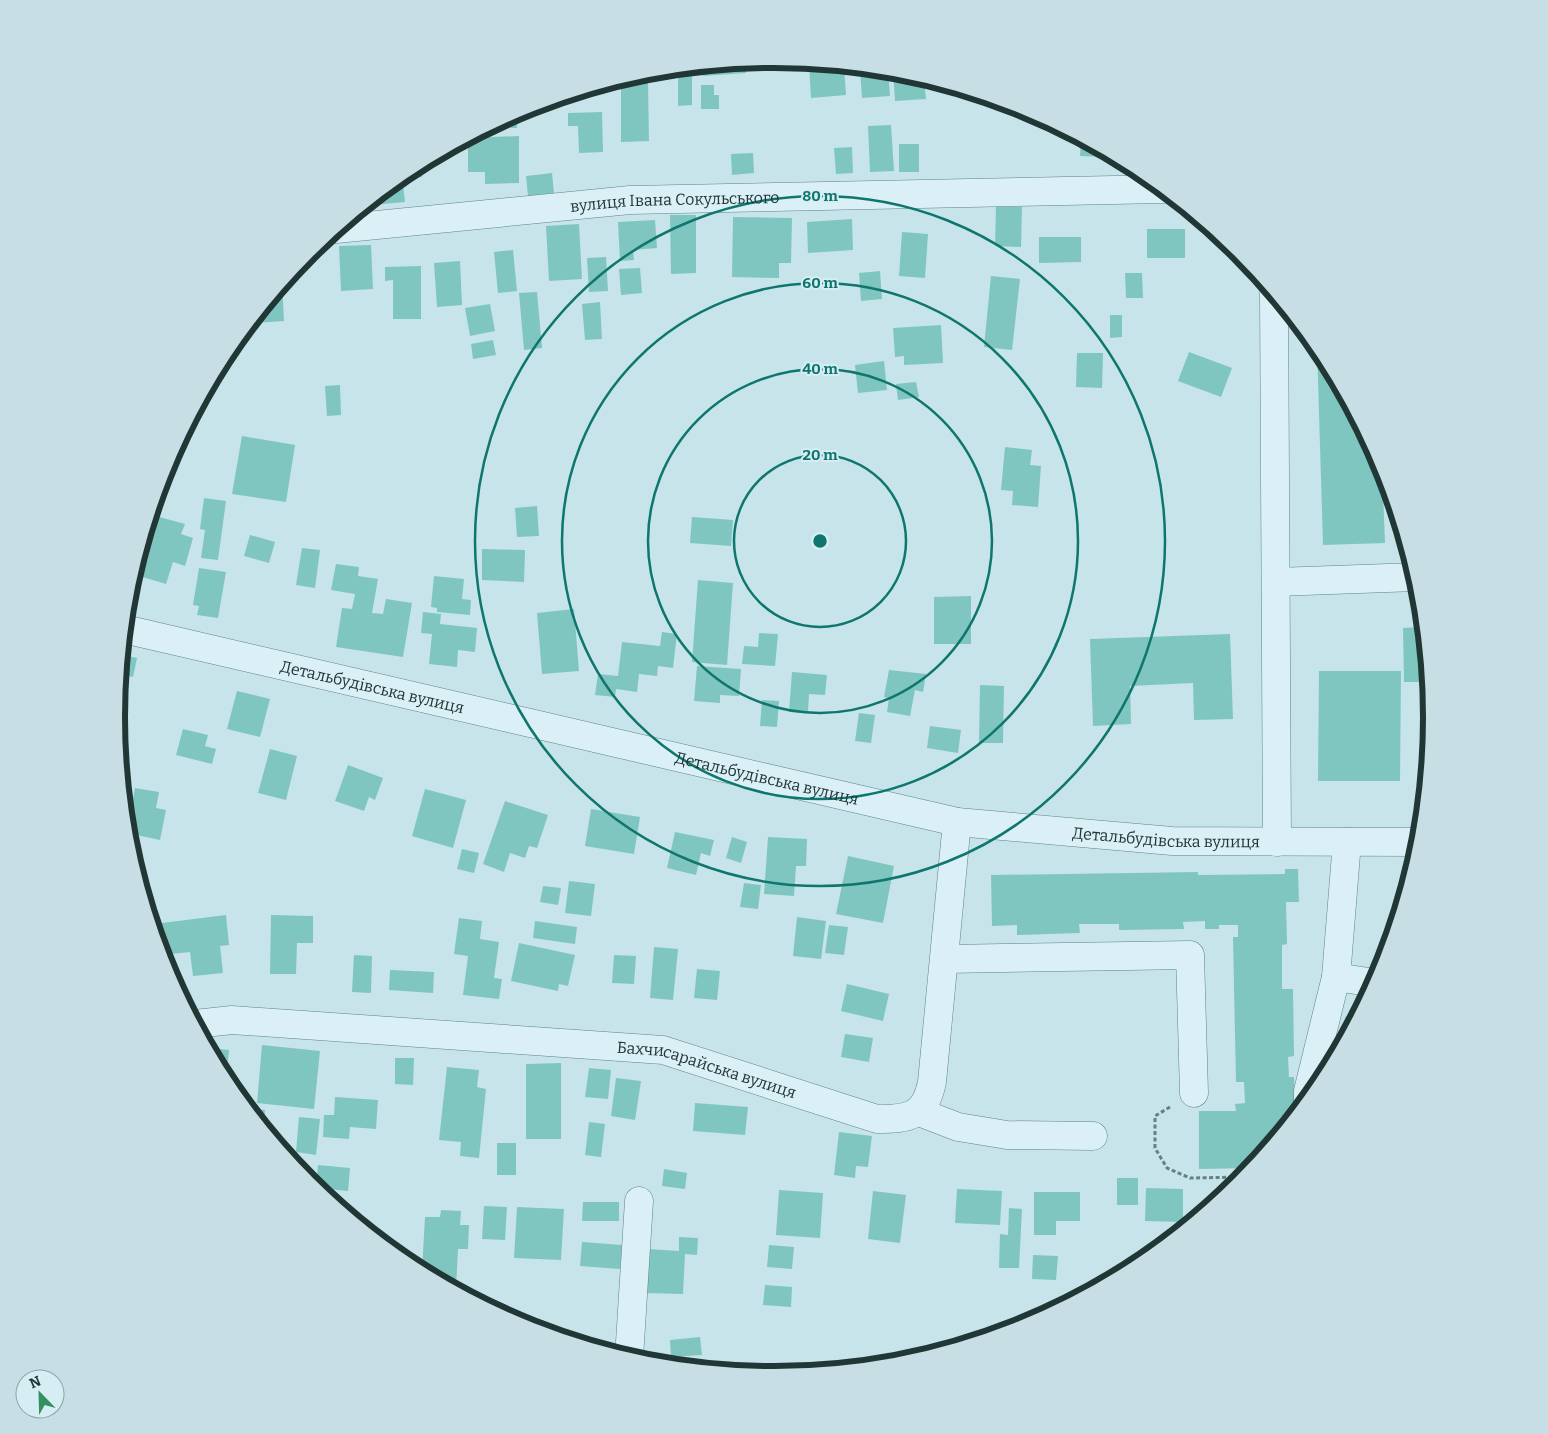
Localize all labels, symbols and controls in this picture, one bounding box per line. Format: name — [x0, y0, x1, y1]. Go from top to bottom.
street label: вулиця Івана Сокульського — [569, 187, 780, 215]
text: 80 m — [802, 187, 838, 205]
text: 60 m — [802, 274, 838, 292]
text: 40 m — [802, 360, 839, 378]
text: 20 m — [803, 446, 838, 464]
centre of rings — [811, 532, 829, 550]
street label: Детальбудівська вулиця — [279, 656, 466, 717]
street label: Детальбудівська вулиця — [673, 748, 861, 808]
street label: Детальбудівська вулиця — [1072, 823, 1260, 851]
street label: Бахчисарайська вулиця — [616, 1037, 799, 1102]
north arrow — [15, 1369, 65, 1419]
text: N — [27, 1372, 44, 1392]

